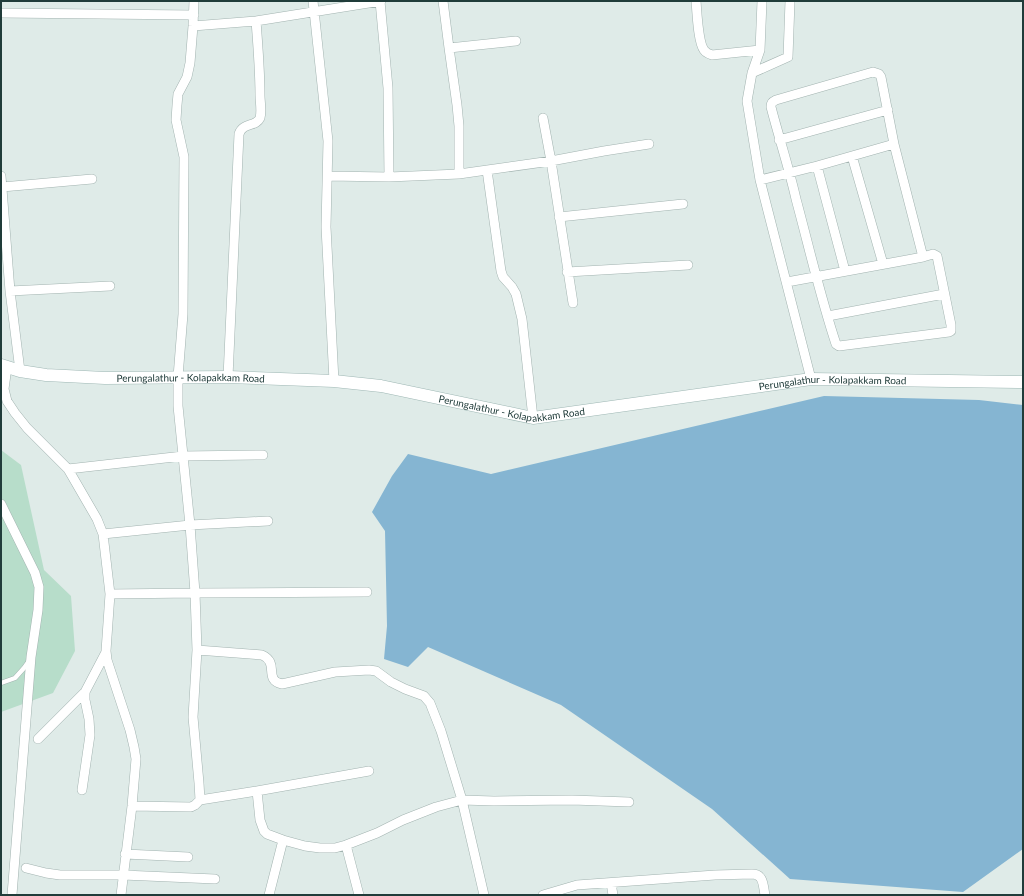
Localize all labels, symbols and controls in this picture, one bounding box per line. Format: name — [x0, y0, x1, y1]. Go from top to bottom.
street label: Perungalathur - Kolapakkam Road — [116, 371, 265, 384]
street label: Perungalathur - Kolapakkam Road — [758, 373, 907, 392]
street label: Perungalathur - Kolapakkam Road — [438, 392, 586, 424]

